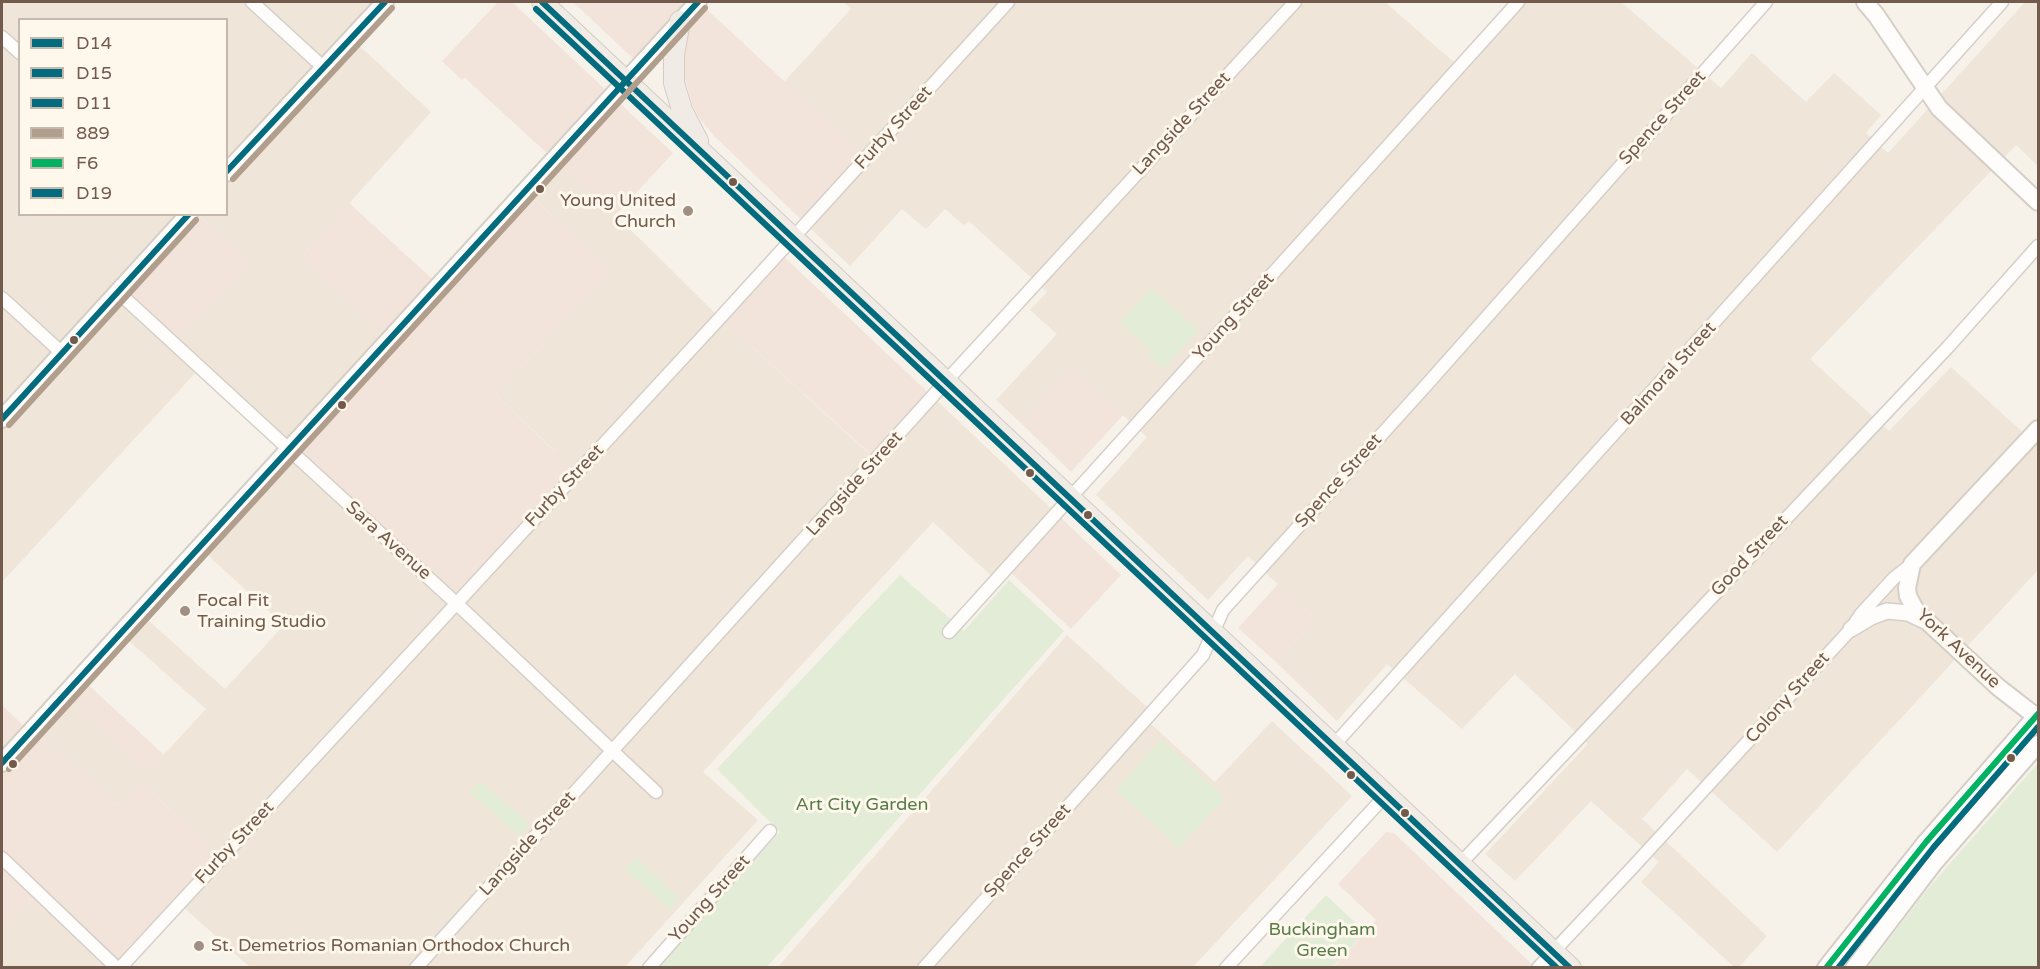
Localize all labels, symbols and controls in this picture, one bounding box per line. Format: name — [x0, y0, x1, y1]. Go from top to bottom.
legend — [18, 18, 228, 216]
text: D14 — [76, 32, 112, 54]
text: D15 — [76, 62, 112, 84]
street label: Spence Street — [1615, 66, 1711, 170]
street label: Langside Street — [1129, 68, 1235, 180]
street label: Furby Street — [851, 82, 937, 174]
text: D11 — [76, 92, 112, 114]
text: 889 — [76, 122, 110, 144]
text: F6 — [76, 152, 98, 174]
unlabelled marker — [727, 176, 739, 188]
text: D19 — [76, 182, 112, 204]
unlabelled marker — [534, 183, 546, 195]
place label: Young United Church — [560, 190, 676, 232]
marker: Young United Church — [681, 204, 695, 218]
street label: Young Street — [1189, 269, 1279, 365]
street label: Balmoral Street — [1617, 318, 1721, 430]
unlabelled marker — [68, 334, 80, 346]
unlabelled marker — [336, 399, 348, 411]
street label: Langside Street — [802, 427, 908, 541]
street label: Spence Street — [1291, 429, 1387, 533]
street label: Furby Street — [521, 440, 609, 532]
unlabelled marker — [1024, 467, 1036, 479]
street label: Sara Avenue — [341, 497, 435, 585]
unlabelled marker — [1082, 509, 1094, 521]
street label: Good Street — [1707, 511, 1793, 601]
place label: Focal Fit Training Studio — [197, 590, 326, 632]
marker: Focal Fit Training Studio — [178, 604, 192, 618]
street label: York Avenue — [1912, 605, 2004, 693]
street label: Colony Street — [1741, 648, 1835, 748]
unlabelled marker — [2005, 752, 2017, 764]
unlabelled marker — [7, 758, 19, 770]
unlabelled marker — [1345, 769, 1357, 781]
street label: Langside Street — [475, 787, 581, 901]
park label: Art City Garden — [796, 794, 928, 816]
street label: Furby Street — [191, 797, 279, 889]
street label: Spence Street — [980, 799, 1076, 903]
unlabelled marker — [1399, 807, 1411, 819]
street label: Young Street — [665, 851, 755, 947]
park label: Buckingham Green — [1268, 919, 1376, 962]
place label: St. Demetrios Romanian Orthodox Church — [211, 935, 570, 957]
marker: St. Demetrios Romanian Orthodox Church — [192, 939, 206, 953]

